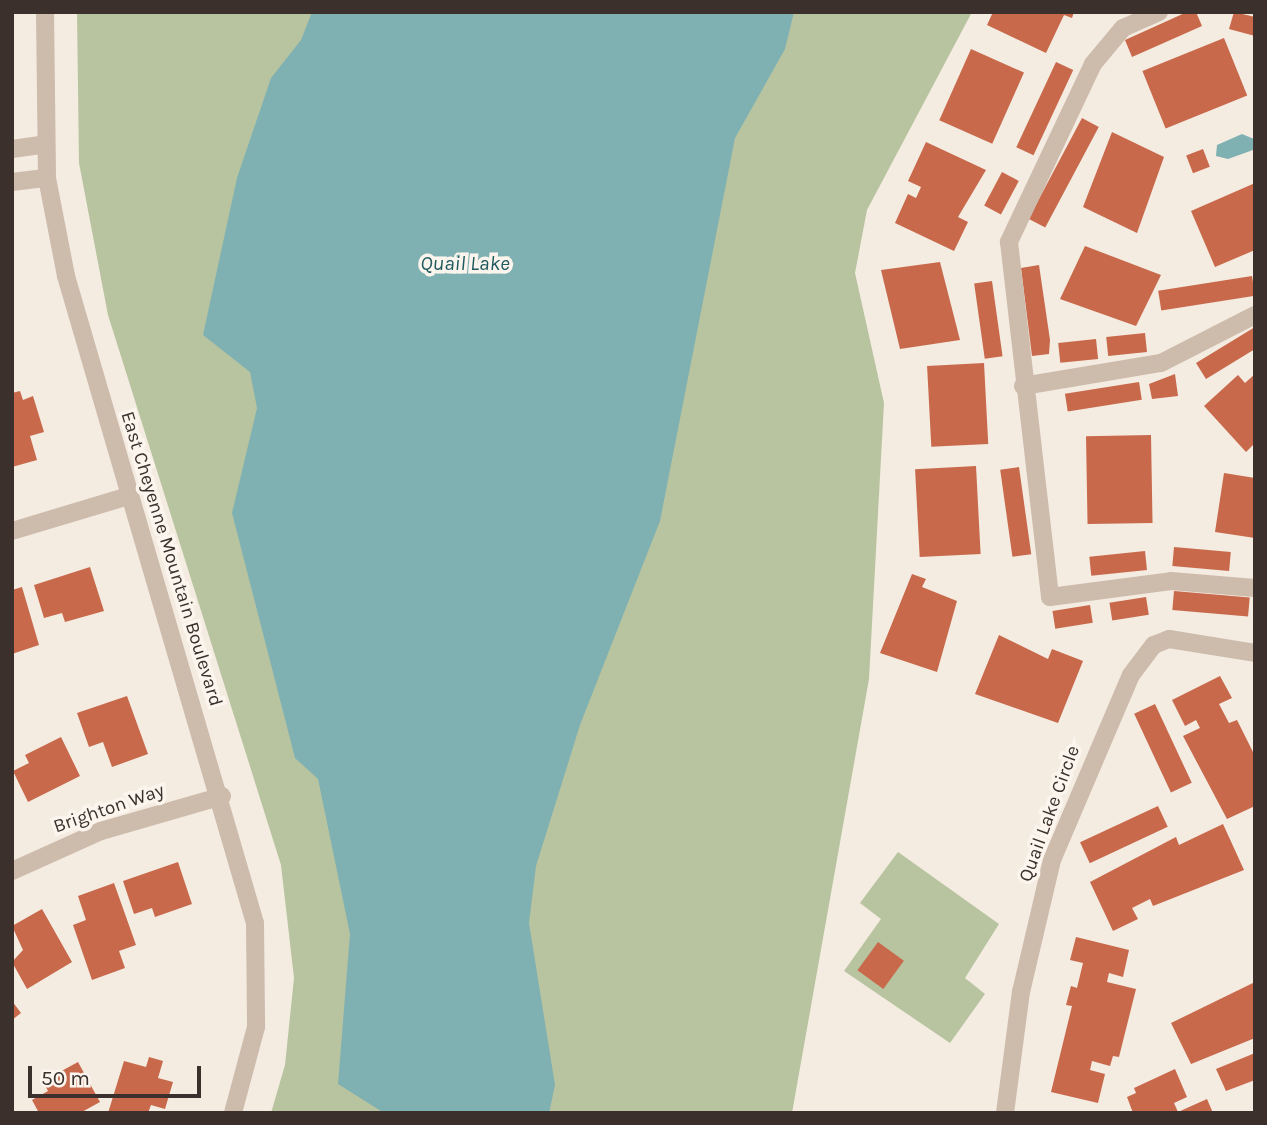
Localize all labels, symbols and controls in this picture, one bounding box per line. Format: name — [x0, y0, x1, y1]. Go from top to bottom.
water label: Quail Lake — [420, 250, 510, 276]
street label: East Cheyenne Mountain Boulevard — [115, 409, 227, 709]
street label: Quail Lake Circle — [1015, 743, 1085, 885]
street label: Brighton Way — [51, 779, 167, 839]
scale bar — [32, 1052, 205, 1096]
text: 50 m — [41, 1066, 90, 1090]

